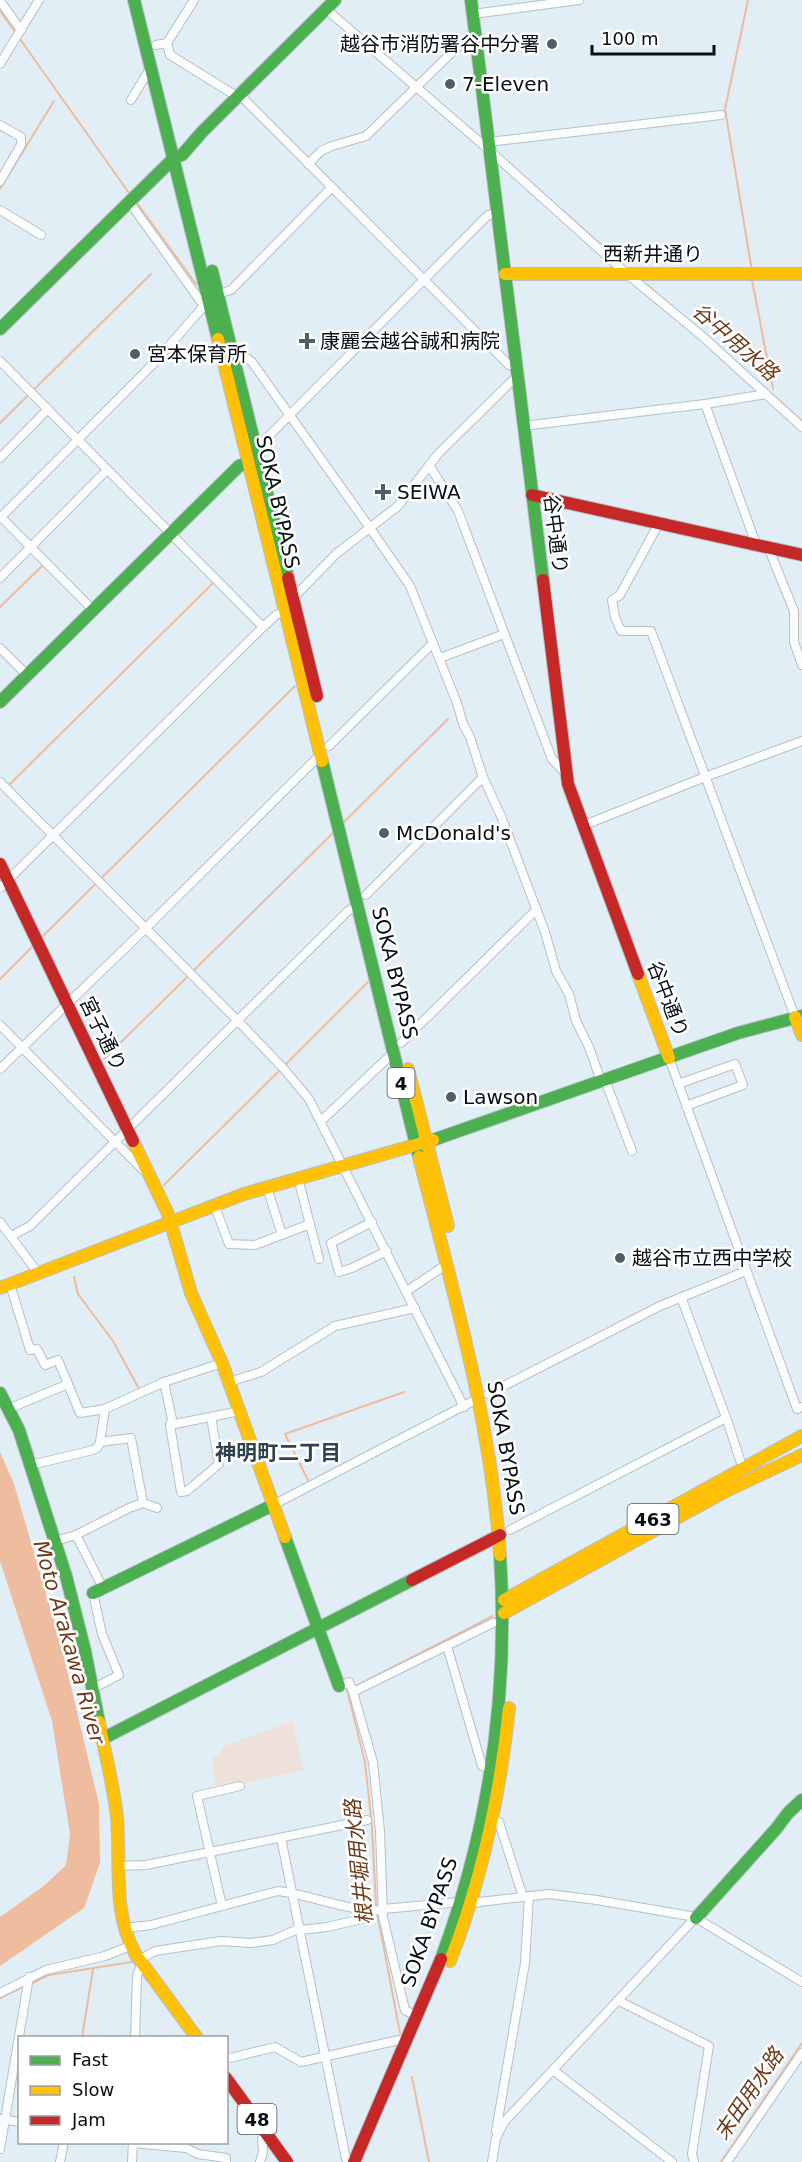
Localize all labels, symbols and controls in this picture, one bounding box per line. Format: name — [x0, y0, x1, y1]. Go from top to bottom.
scale bar — [592, 18, 714, 56]
text: 100 m — [601, 28, 659, 49]
place label: 越谷市消防署谷中分署 — [340, 32, 540, 56]
marker: 越谷市消防署谷中分署 — [545, 37, 559, 51]
place label: 7-Eleven — [462, 72, 549, 96]
marker: 7-Eleven — [443, 77, 457, 91]
street label: 西新井通り — [603, 242, 703, 266]
water label: 谷中用水路 — [688, 299, 784, 387]
place label: 康麗会越谷誠和病院 — [320, 329, 500, 353]
marker: 康麗会越谷誠和病院 — [298, 332, 316, 350]
place label: 宮本保育所 — [147, 342, 247, 366]
marker: 宮本保育所 — [128, 347, 142, 361]
street label: SOKA BYPASS — [251, 433, 305, 571]
place label: SEIWA — [397, 480, 461, 504]
marker: SEIWA — [374, 483, 392, 501]
street label: 谷中通り — [539, 493, 573, 575]
place label: McDonald's — [396, 821, 511, 845]
marker: McDonald's — [377, 826, 391, 840]
street label: SOKA BYPASS — [367, 904, 423, 1042]
street label: 谷中通り — [642, 957, 694, 1041]
street label: 宮子通り — [75, 993, 131, 1075]
road number: 4 — [388, 1068, 414, 1098]
place label: Lawson — [463, 1085, 538, 1109]
marker: Lawson — [444, 1090, 458, 1104]
place label: 越谷市立西中学校 — [632, 1246, 792, 1270]
marker: 越谷市立西中学校 — [613, 1251, 627, 1265]
street label: SOKA BYPASS — [482, 1379, 530, 1517]
district label: 神明町二丁目 — [215, 1441, 341, 1465]
road number: 463 — [628, 1504, 678, 1534]
water label: Moto Arakawa River — [28, 1537, 110, 1748]
water label: 根井堀用水路 — [340, 1796, 378, 1926]
street label: SOKA BYPASS — [396, 1854, 462, 1990]
legend — [18, 2036, 228, 2144]
water label: 末田用水路 — [710, 2042, 789, 2144]
text: Fast — [72, 2049, 108, 2070]
text: Slow — [72, 2079, 114, 2100]
road number: 48 — [238, 2104, 276, 2134]
text: Jam — [71, 2109, 106, 2130]

